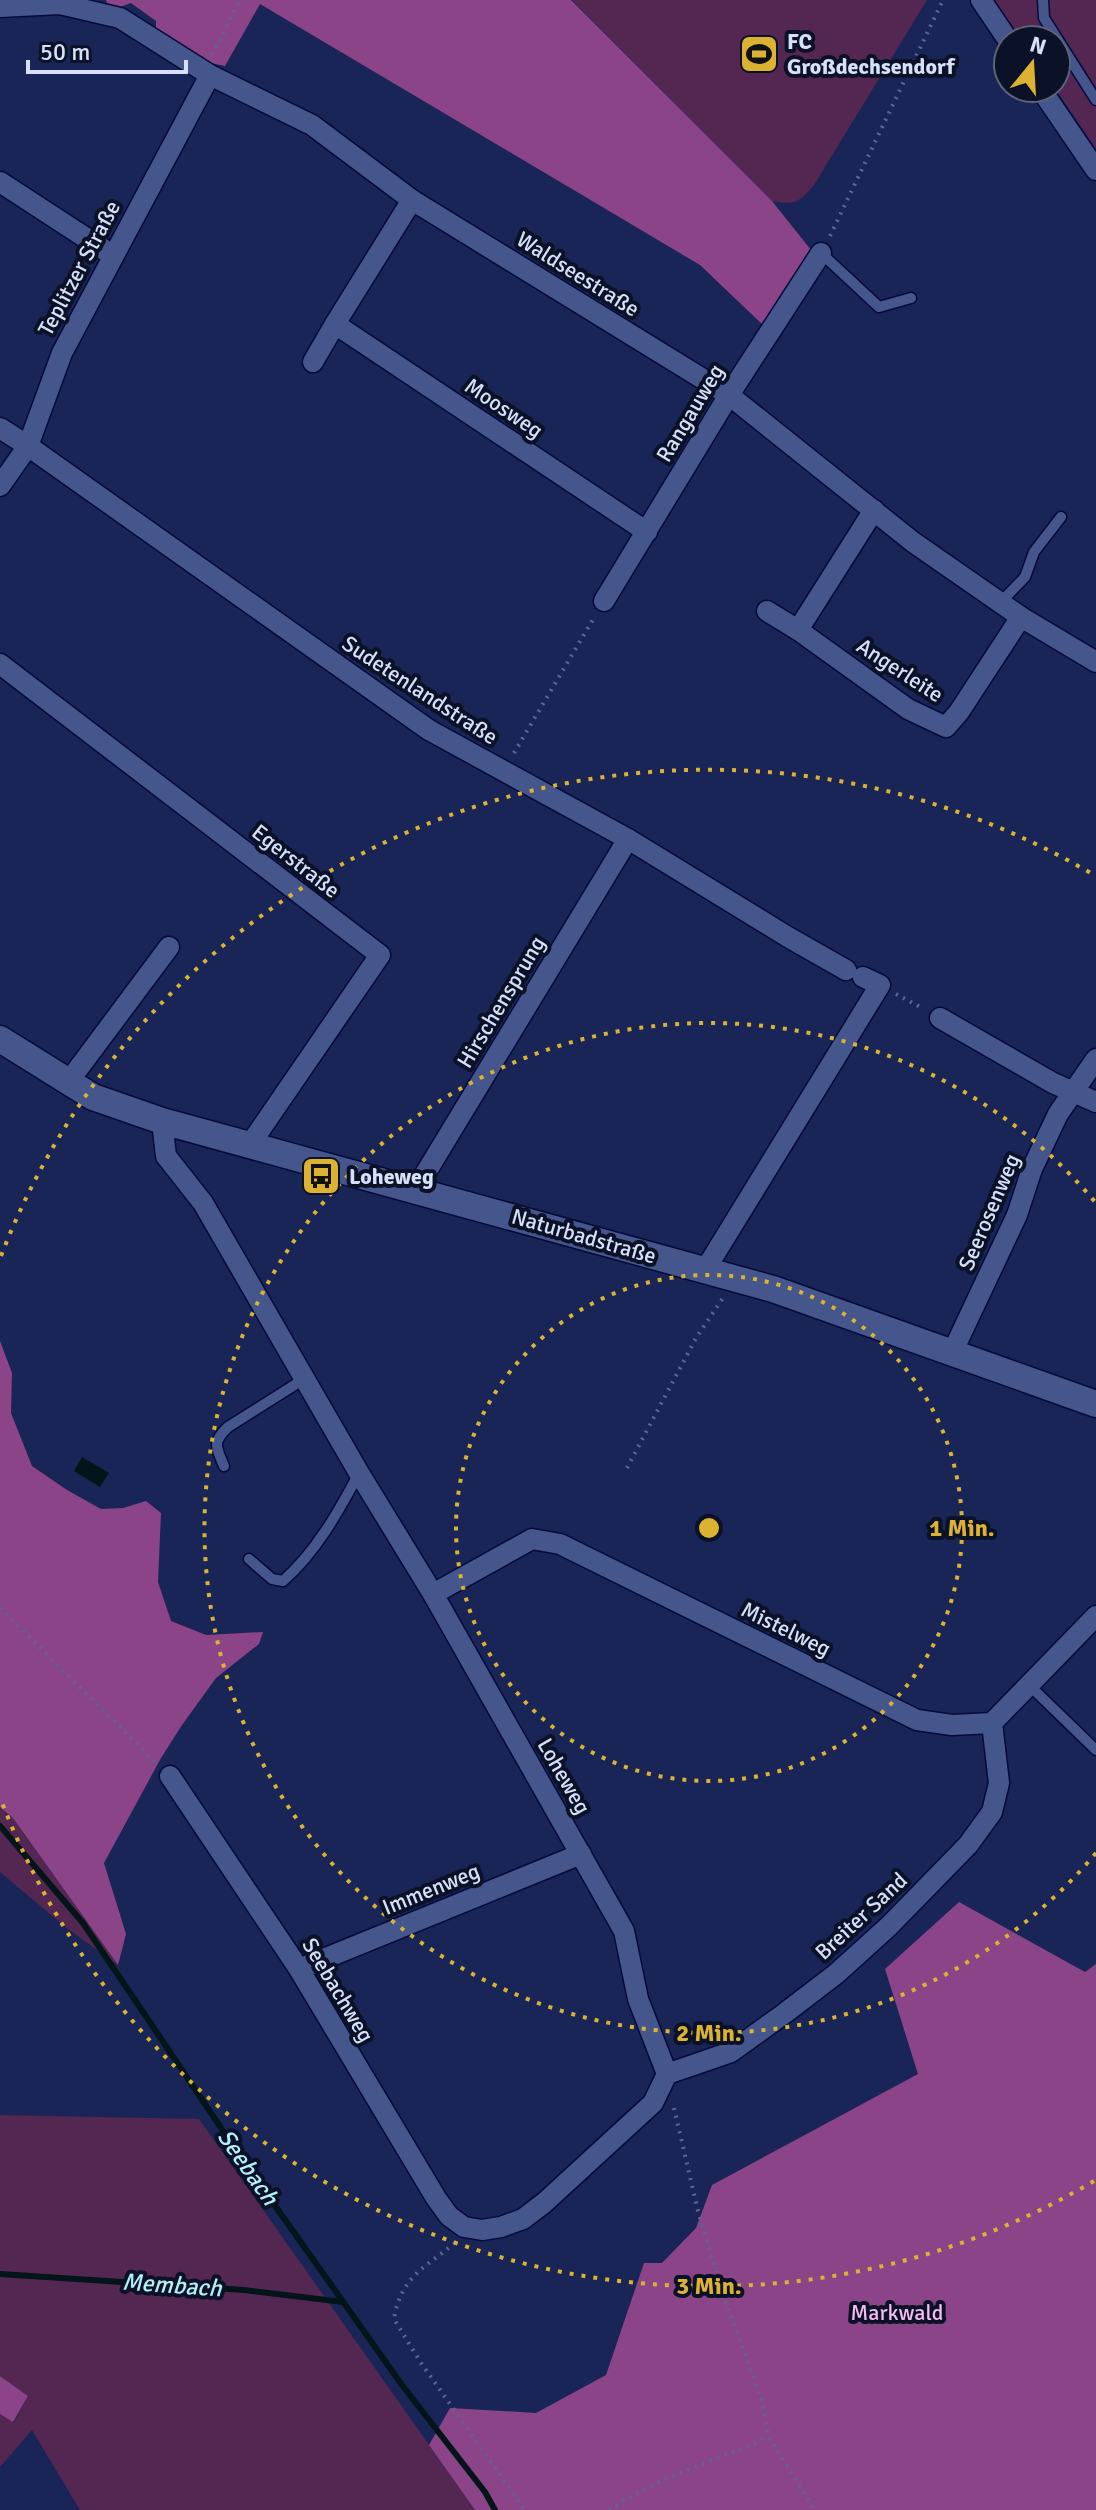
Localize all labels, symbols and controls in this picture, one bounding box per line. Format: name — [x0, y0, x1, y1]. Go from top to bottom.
scale bar — [28, 24, 186, 74]
north arrow — [992, 24, 1072, 104]
place label: FC Großdechsendorf — [787, 28, 955, 80]
text: N — [1027, 30, 1049, 61]
sports icon: FC Großdechsendorf — [738, 33, 780, 75]
text: 50 m — [40, 37, 90, 67]
street label: Teplitzer Straße — [32, 196, 126, 340]
street label: Waldseestraße — [512, 225, 644, 323]
street label: Rangauweg — [650, 359, 730, 467]
street label: Moosweg — [460, 372, 548, 444]
street label: Sudetenlandstraße — [337, 630, 503, 750]
street label: Angerleite — [852, 632, 948, 708]
street label: Egerstraße — [247, 818, 345, 904]
street label: Hirschensprung — [451, 931, 551, 1073]
street label: Seerosenweg — [952, 1150, 1026, 1274]
bus stop icon: Loheweg — [300, 1155, 342, 1197]
place label: Loheweg — [349, 1163, 434, 1190]
street label: Naturbadstraße — [509, 1202, 659, 1270]
text: 1 Min. — [929, 1513, 995, 1543]
centre of rings — [695, 1514, 723, 1542]
street label: Mistelweg — [737, 1596, 835, 1662]
street label: Loheweg — [531, 1733, 597, 1819]
street label: Immenweg — [378, 1857, 484, 1921]
street label: Breiter Sand — [809, 1867, 913, 1965]
street label: Seebachweg — [296, 1933, 380, 2047]
text: 2 Min. — [676, 2018, 742, 2048]
water label: Seebach — [211, 2123, 286, 2212]
water label: Membach — [121, 2267, 224, 2304]
text: 3 Min. — [676, 2271, 742, 2301]
park label: Markwald — [851, 2299, 943, 2326]

